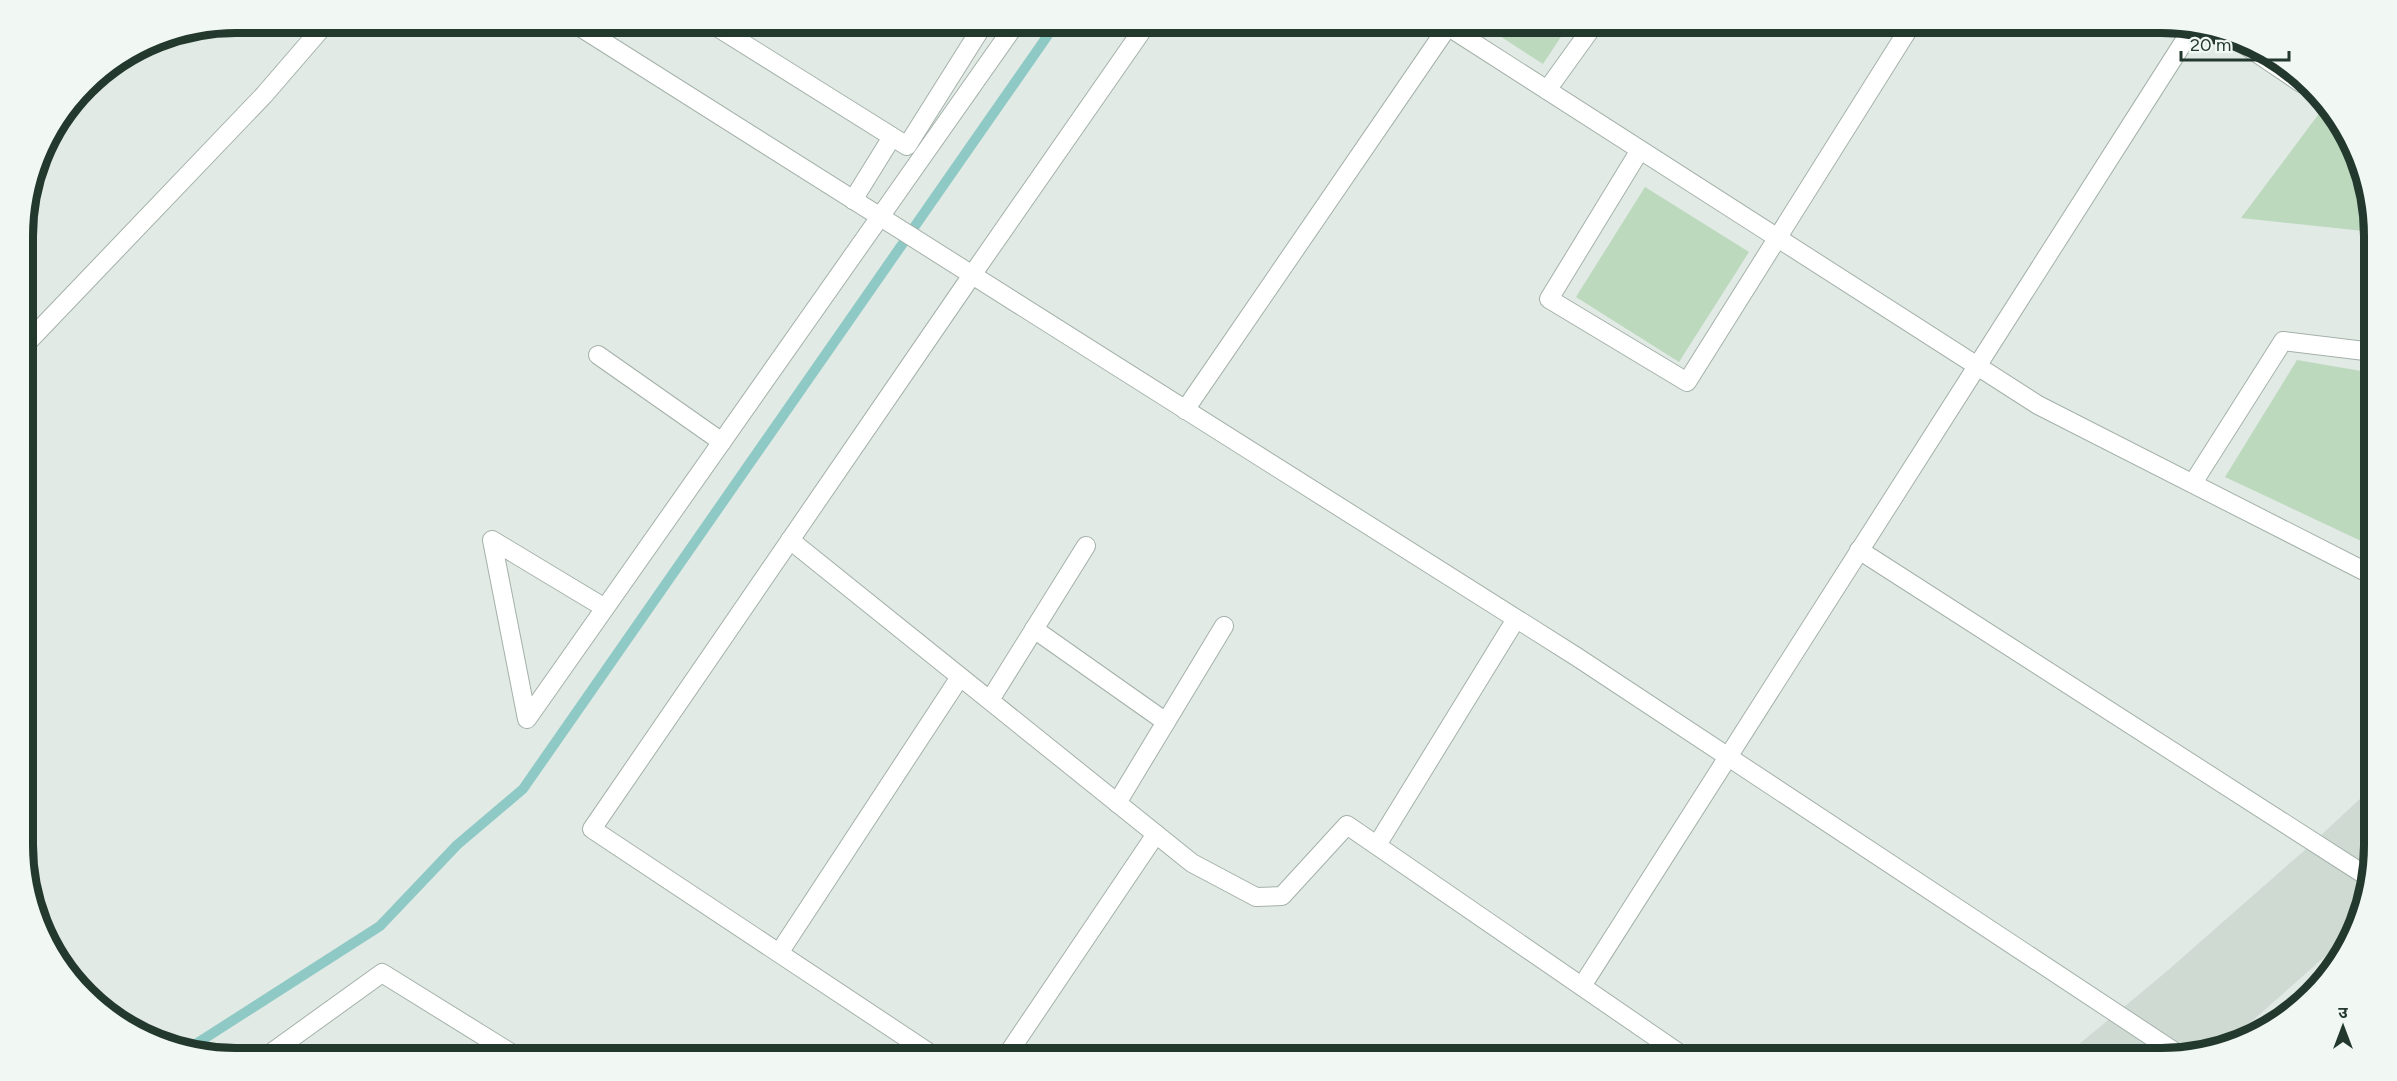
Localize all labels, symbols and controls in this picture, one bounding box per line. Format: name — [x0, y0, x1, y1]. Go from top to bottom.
scale bar — [2181, 24, 2289, 62]
text: 20 m — [2190, 34, 2231, 56]
north arrow — [2313, 997, 2373, 1057]
text: उ — [2338, 1003, 2348, 1022]

